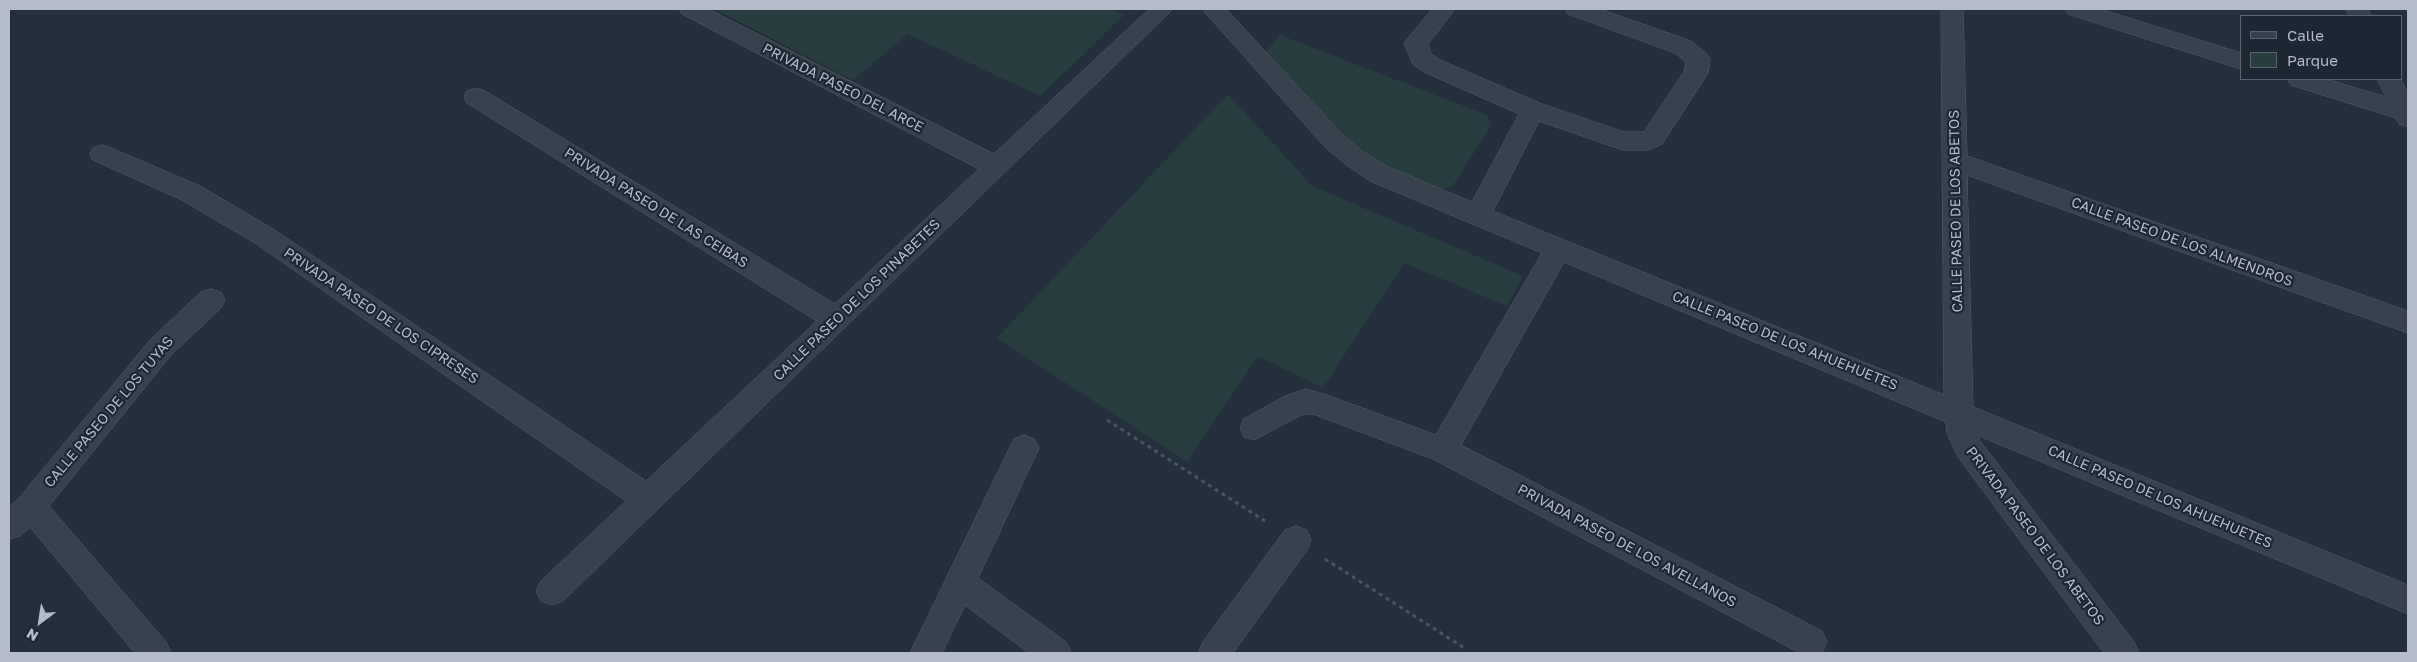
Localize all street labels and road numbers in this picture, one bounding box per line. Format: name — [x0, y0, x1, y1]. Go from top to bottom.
street label: PRIVADA PASEO DEL ARCE — [760, 40, 926, 136]
street label: CALLE PASEO DE LOS ABETOS — [1946, 110, 1966, 312]
street label: PRIVADA PASEO DE LAS CEIBAS — [561, 144, 751, 272]
street label: CALLE PASEO DE LOS ALMENDROS — [2069, 194, 2295, 290]
street label: CALLE PASEO DE LOS PINABETES — [770, 216, 944, 384]
street label: PRIVADA PASEO DE LOS CIPRESES — [280, 244, 482, 388]
street label: CALLE PASEO DE LOS AHUEHUETES — [1670, 288, 1900, 394]
street label: CALLE PASEO DE LOS TUYAS — [41, 333, 177, 491]
street label: CALLE PASEO DE LOS AHUEHUETES — [2045, 442, 2275, 552]
street label: PRIVADA PASEO DE LOS ABETOS — [1962, 444, 2108, 628]
street label: PRIVADA PASEO DE LOS AVELLANOS — [1515, 481, 1739, 611]

